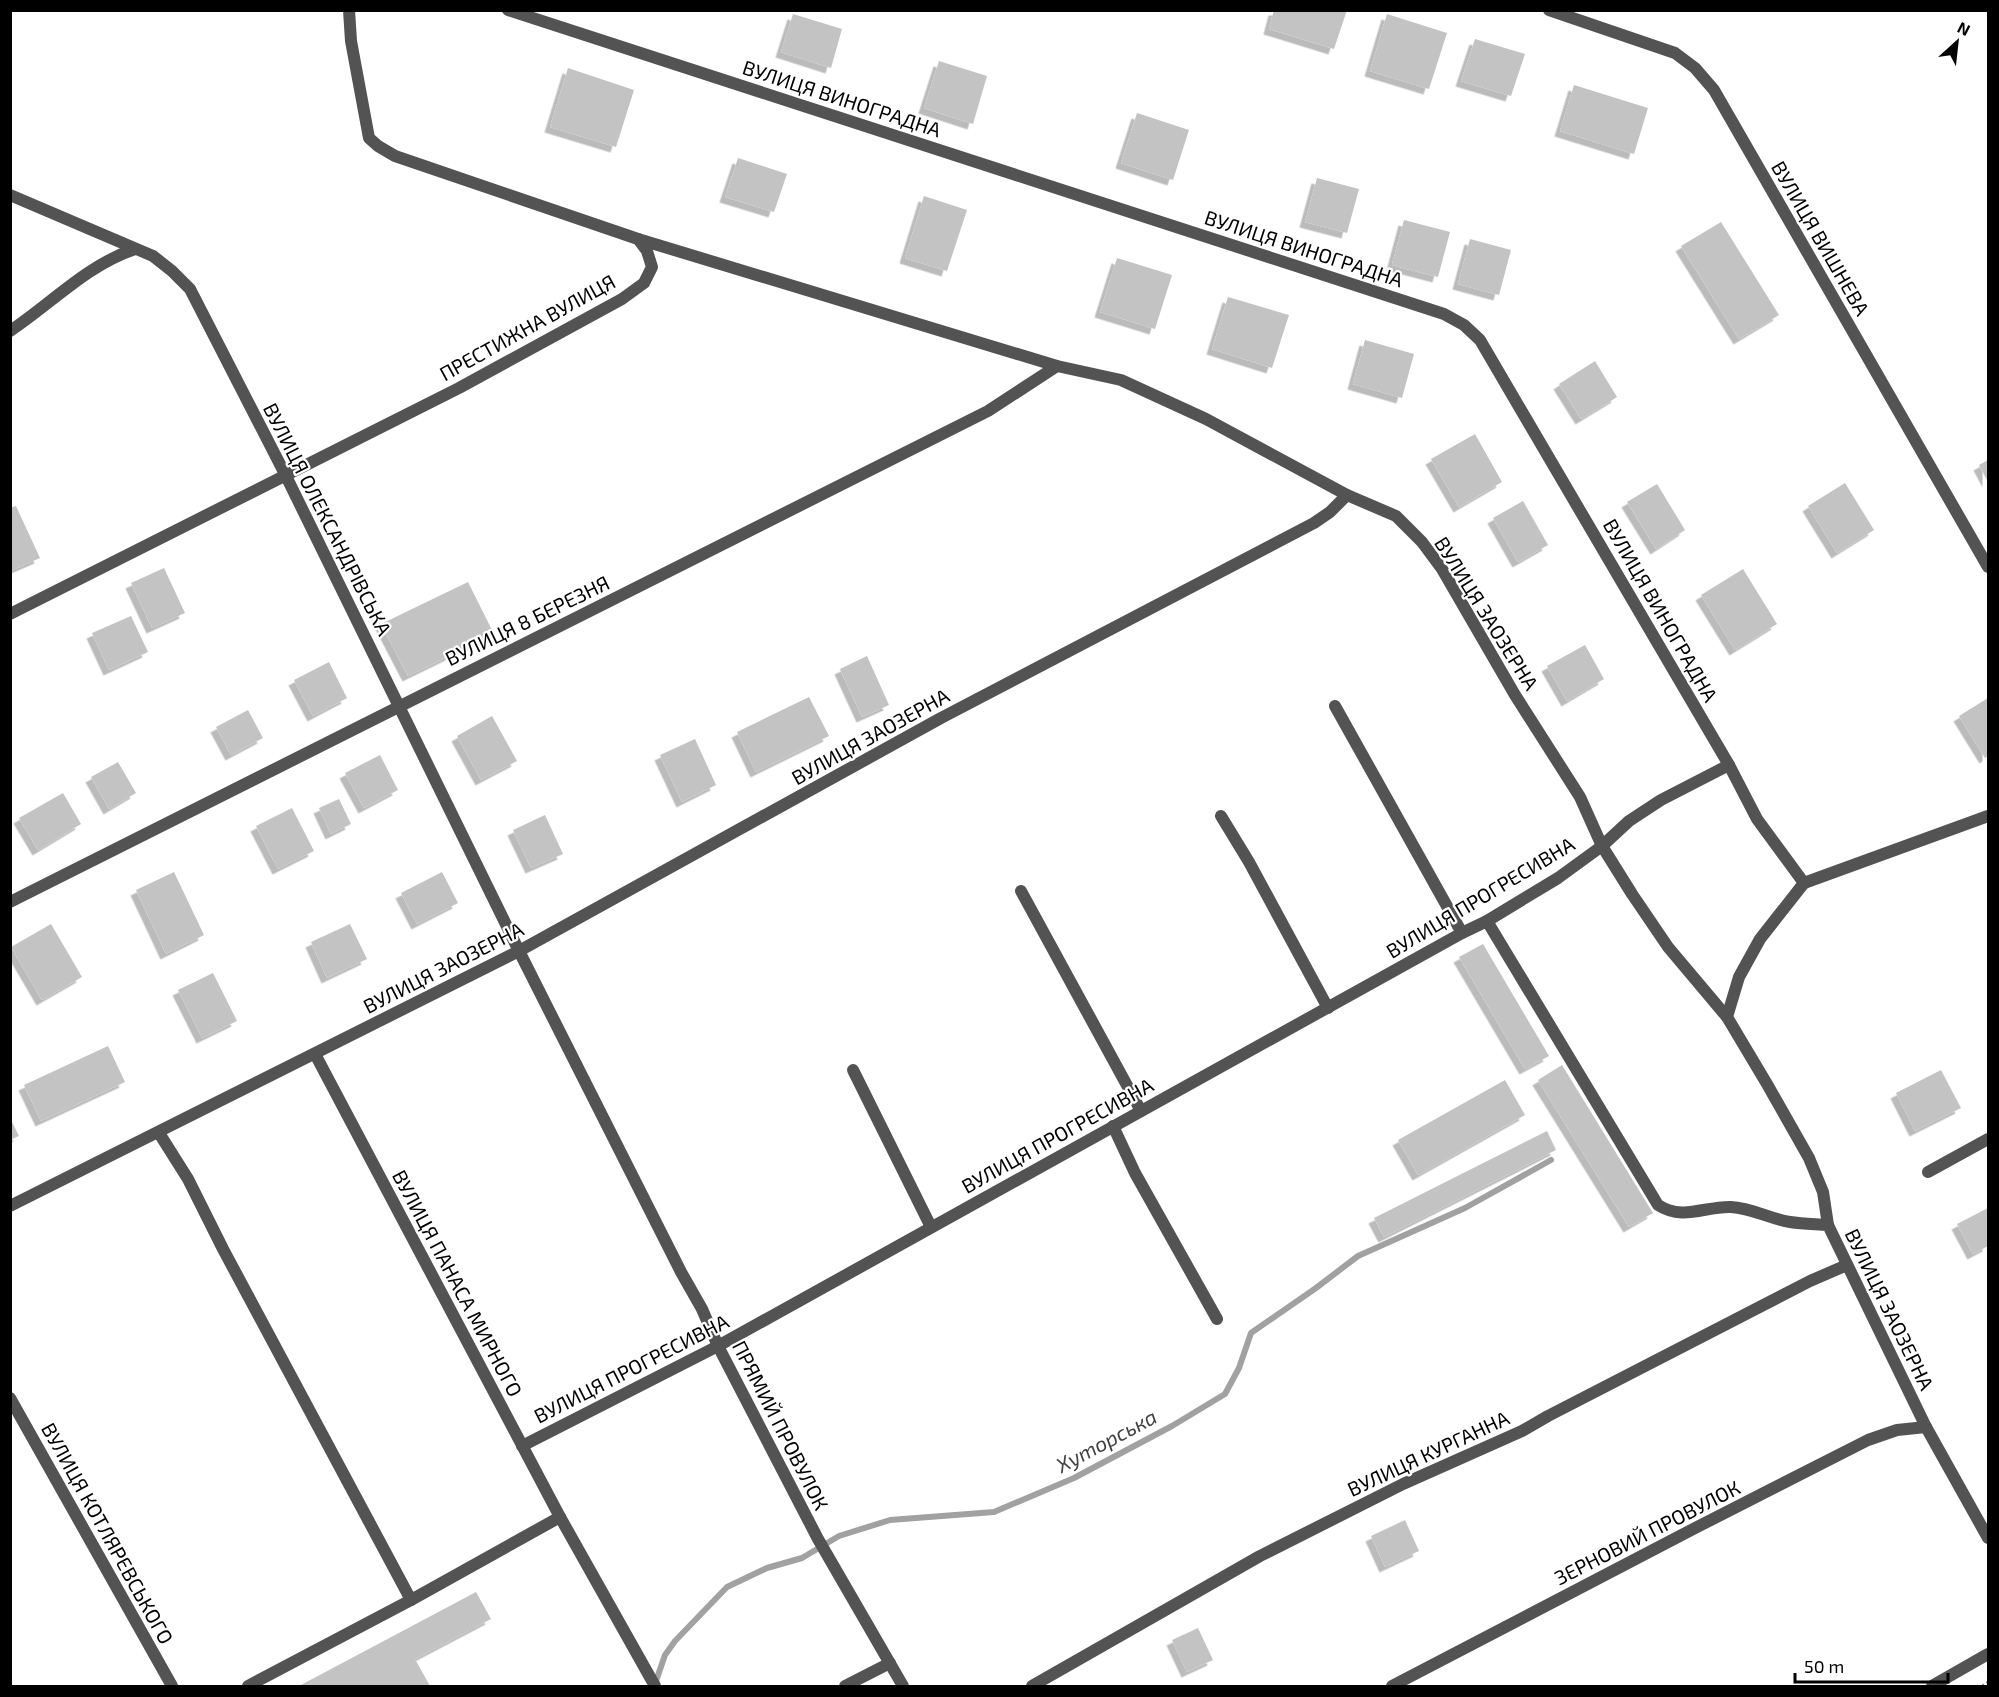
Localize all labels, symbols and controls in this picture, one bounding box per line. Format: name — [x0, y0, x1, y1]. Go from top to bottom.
north arrow — [1927, 12, 1987, 72]
text: N — [1955, 17, 1974, 39]
street label: ВУЛИЦЯ ВИНОГРАДНА — [740, 55, 945, 142]
street label: ВУЛИЦЯ ВИШНЕВА — [1767, 156, 1875, 320]
street label: ВУЛИЦЯ ВИНОГРАДНА — [1202, 205, 1407, 292]
street label: ПРЕСТИЖНА ВУЛИЦЯ — [435, 269, 619, 385]
street label: ВУЛИЦЯ ОЛЕКСАНДРІВСЬКА — [259, 399, 397, 640]
street label: ВУЛИЦЯ ВИНОГРАДНА — [1599, 514, 1724, 706]
street label: ВУЛИЦЯ ЗАОЗЕРНА — [1430, 532, 1544, 695]
street label: ВУЛИЦЯ 8 БЕРЕЗНЯ — [441, 570, 613, 670]
street label: ВУЛИЦЯ ЗАОЗЕРНА — [787, 682, 953, 789]
street label: ВУЛИЦЯ ПРОГРЕСИВНА — [1382, 831, 1579, 963]
street label: ВУЛИЦЯ ЗАОЗЕРНА — [359, 916, 528, 1018]
street label: ВУЛИЦЯ ПРОГРЕСИВНА — [957, 1072, 1157, 1198]
street label: ВУЛИЦЯ ПАНАСА МИРНОГО — [388, 1166, 528, 1400]
street label: ВУЛИЦЯ ЗАОЗЕРНА — [1841, 1224, 1940, 1394]
street label: ВУЛИЦЯ ПРОГРЕСИВНА — [530, 1308, 733, 1428]
street label: ПРЯМИЙ ПРОВУЛОК — [728, 1336, 834, 1514]
water label: Хуторська — [1050, 1403, 1161, 1477]
street label: ВУЛИЦЯ КУРГАННА — [1343, 1405, 1513, 1501]
street label: ВУЛИЦЯ КОТЛЯРЕВСЬКОГО — [37, 1418, 179, 1648]
street label: ЗЕРНОВИЙ ПРОВУЛОК — [1550, 1475, 1744, 1589]
scale bar — [1795, 1646, 1948, 1684]
text: 50 m — [1804, 1655, 1844, 1677]

